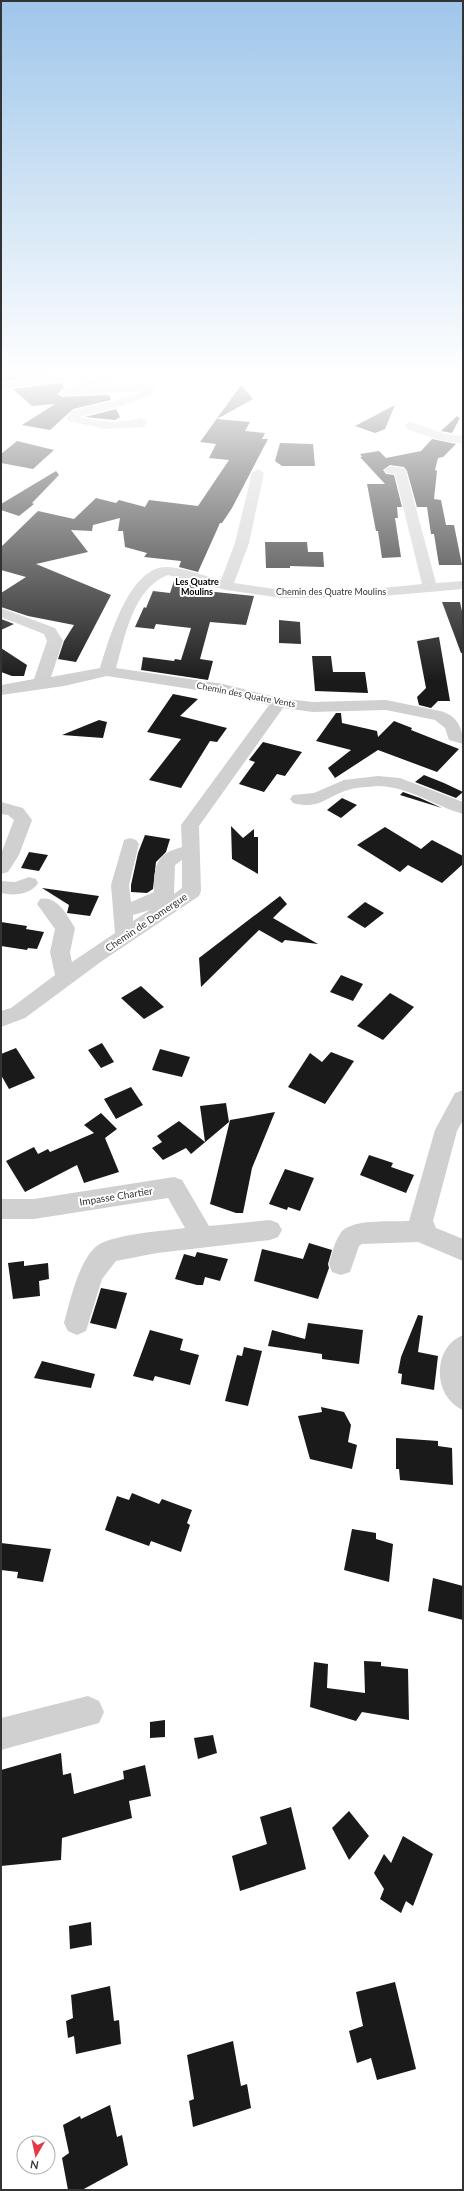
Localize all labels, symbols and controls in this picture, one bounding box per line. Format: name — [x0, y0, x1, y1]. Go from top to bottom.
district label: Les Quatre Moulins — [175, 576, 219, 597]
street label: Chemin des Quatre Moulins — [276, 586, 386, 597]
street label: Chemin des Quatre Vents — [196, 680, 297, 710]
street label: Chemin de Domergue — [103, 890, 189, 954]
street label: Impasse Chartier — [79, 1184, 154, 1208]
north arrow — [16, 2135, 56, 2175]
text: N — [29, 2158, 40, 2172]

